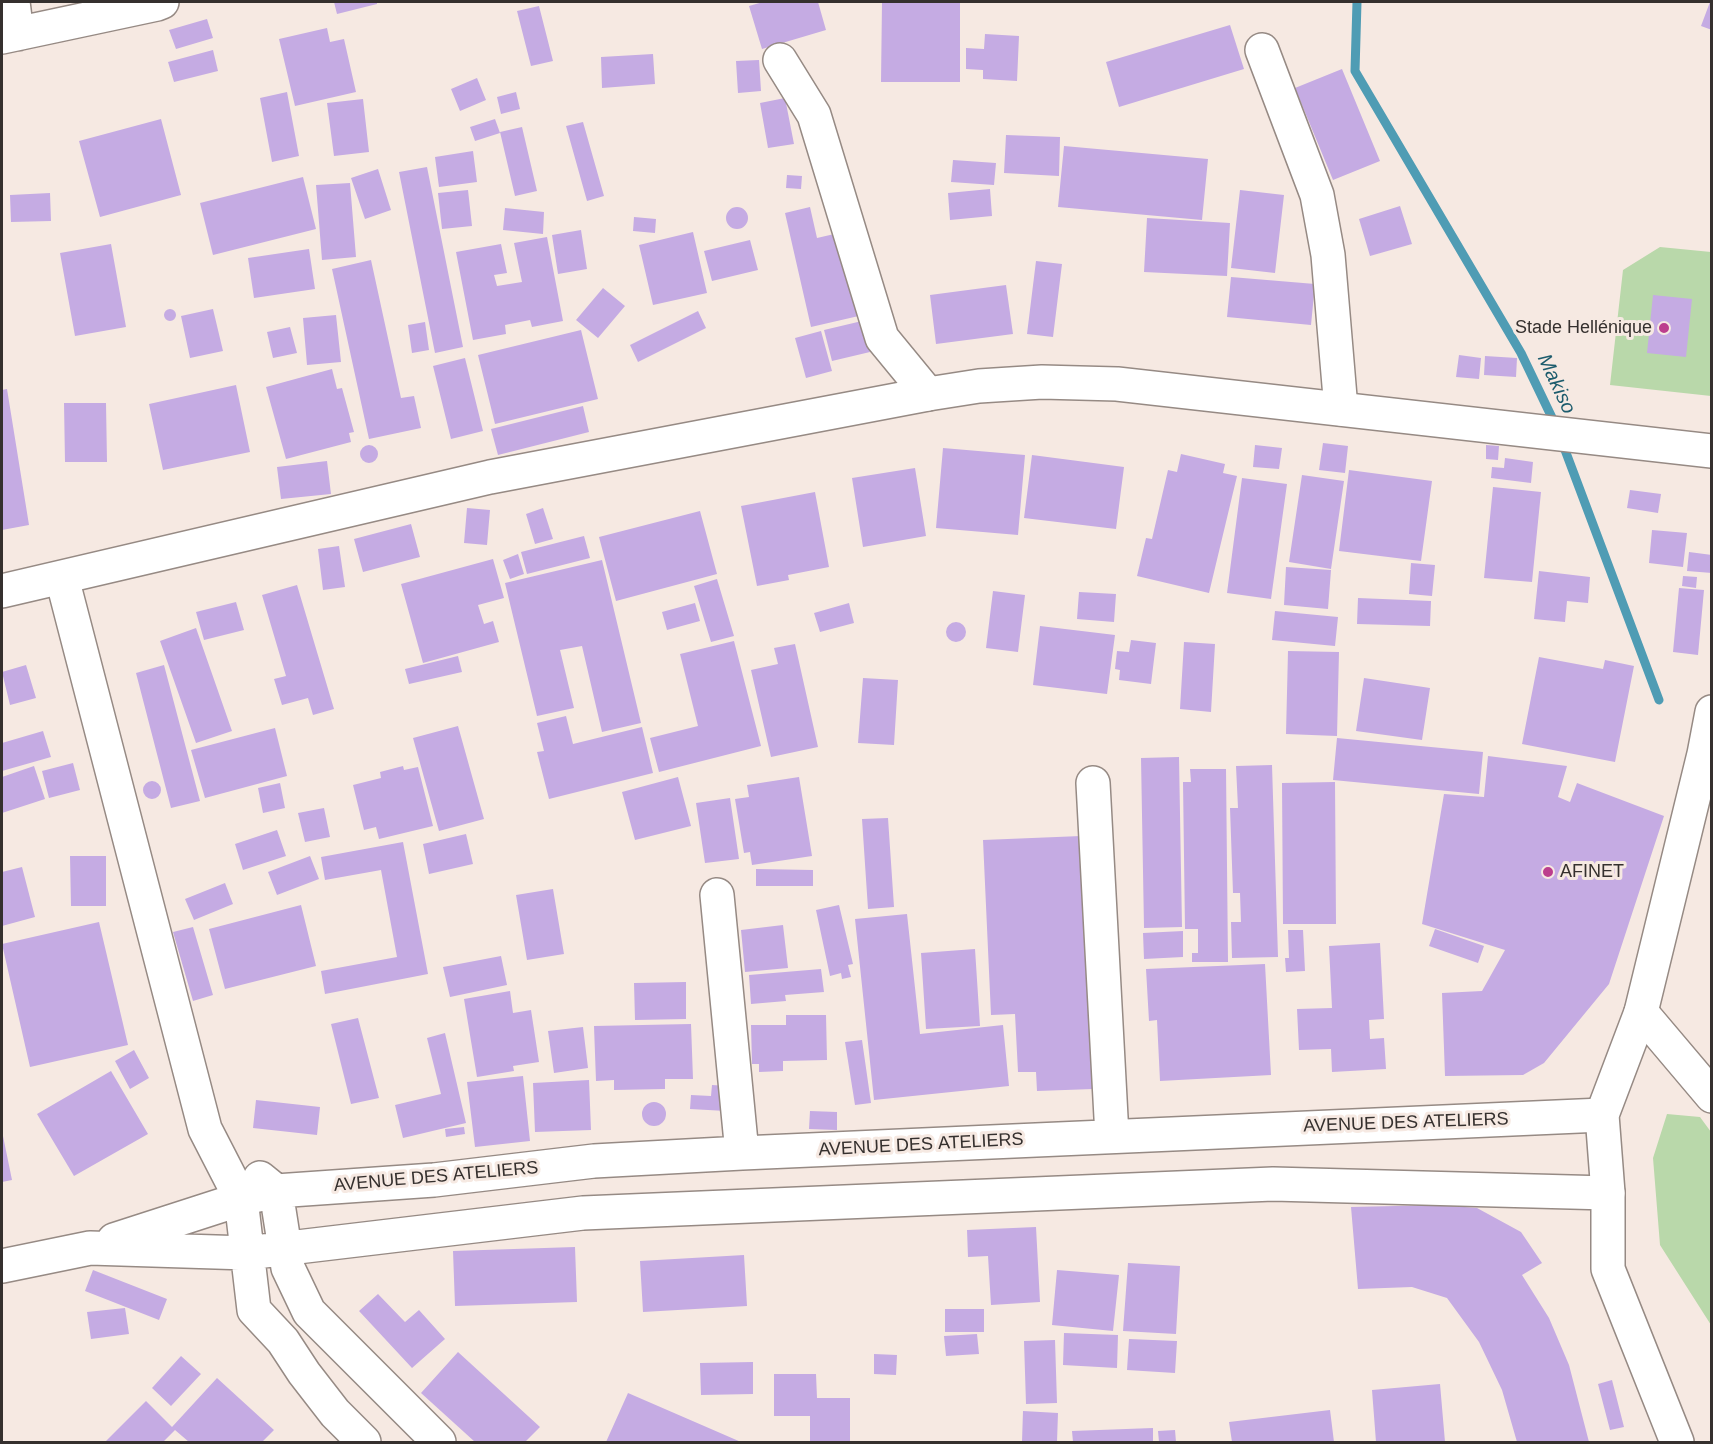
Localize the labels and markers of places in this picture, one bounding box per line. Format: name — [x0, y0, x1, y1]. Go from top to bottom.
place label: Stade Hellénique — [1515, 317, 1652, 339]
marker: Stade Hellénique — [1657, 321, 1671, 335]
place label: AFINET — [1560, 861, 1624, 883]
marker: AFINET — [1541, 865, 1555, 879]

